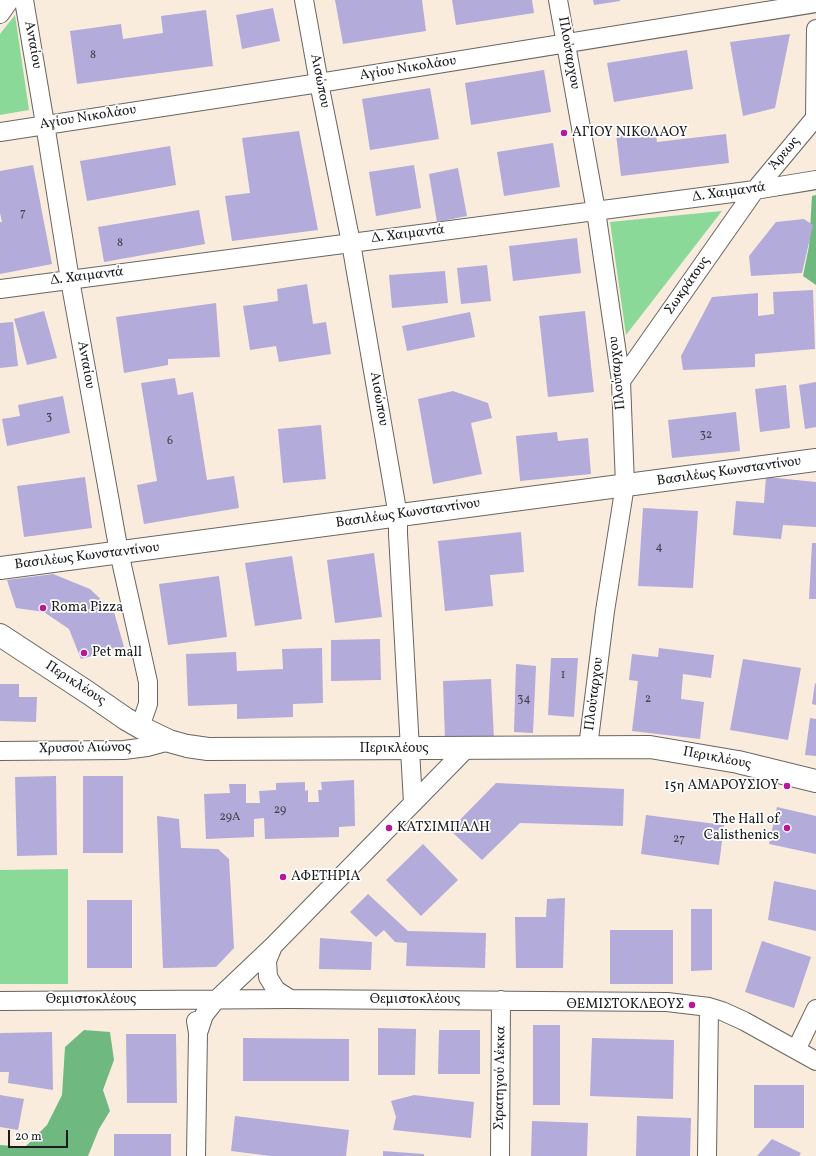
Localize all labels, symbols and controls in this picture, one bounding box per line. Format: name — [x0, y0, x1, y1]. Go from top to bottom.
street label: Πλούταρχου — [553, 15, 583, 91]
street label: Ανταίου — [20, 20, 44, 70]
house number: 8 — [90, 49, 96, 63]
street label: Αισώπου — [306, 53, 332, 109]
street label: Αγίου Νικολάου — [359, 53, 457, 85]
street label: Αγίου Νικολάου — [39, 102, 137, 134]
place label: ΑΓΙΟΥ ΝΙΚΟΛΑΟΥ — [572, 125, 688, 141]
marker: ΑΓΙΟΥ ΝΙΚΟΛΑΟΥ — [559, 128, 569, 138]
street label: Άρεως — [766, 134, 804, 174]
street label: Δ. Χαιμαντά — [691, 180, 767, 206]
house number: 7 — [20, 207, 26, 221]
street label: Δ. Χαιμαντά — [370, 222, 446, 248]
house number: 8 — [117, 237, 123, 251]
street label: Σωκράτους — [662, 254, 714, 318]
street label: Δ. Χαιμαντά — [49, 264, 125, 290]
street label: Πλούταρχου — [606, 335, 630, 411]
street label: Ανταίου — [73, 340, 97, 390]
street label: Αισώπου — [365, 371, 391, 427]
house number: 3 — [46, 411, 52, 425]
house number: 32 — [700, 429, 712, 443]
house number: 6 — [167, 435, 173, 449]
street label: Βασιλέως Κωνσταντίνου — [656, 454, 802, 490]
street label: Βασιλέως Κωνσταντίνου — [335, 496, 481, 532]
street label: Βασιλέως Κωνσταντίνου — [14, 540, 160, 574]
house number: 4 — [655, 541, 663, 555]
place label: Roma Pizza — [51, 600, 123, 616]
marker: Roma Pizza — [38, 603, 48, 613]
place label: Pet mall — [92, 645, 142, 661]
marker: Pet mall — [79, 648, 89, 658]
street label: Πλούταρχου — [582, 656, 608, 732]
street label: Περικλέους — [41, 658, 109, 710]
house number: 1 — [561, 669, 565, 683]
house number: 34 — [517, 693, 531, 707]
house number: 2 — [645, 693, 651, 707]
street label: Χρυσού Αιώνος — [39, 740, 131, 758]
street label: Περικλέους — [359, 741, 429, 757]
street label: Περικλέους — [681, 744, 753, 774]
place label: 15η ΑΜΑΡΟΥΣΙΟΥ — [664, 778, 779, 794]
marker: 15η ΑΜΑΡΟΥΣΙΟΥ — [782, 781, 792, 791]
house number: 29 — [274, 804, 286, 818]
house number: 29Α — [220, 811, 240, 825]
place label: The Hall of Calisthenics — [704, 812, 779, 844]
place label: ΚΑΤΣΙΜΠΑΛΗ — [397, 820, 490, 836]
marker: ΚΑΤΣΙΜΠΑΛΗ — [384, 823, 394, 833]
marker: The Hall of Calisthenics — [782, 823, 792, 833]
house number: 27 — [673, 833, 685, 847]
place label: ΑΦΕΤΗΡΙΑ — [291, 869, 360, 885]
marker: ΑΦΕΤΗΡΙΑ — [278, 872, 288, 882]
street label: Θεμιστοκλέους — [46, 992, 136, 1008]
street label: Θεμιστοκλέους — [370, 992, 460, 1008]
place label: ΘΕΜΙΣΤΟΚΛΕΟΥΣ — [567, 997, 684, 1013]
marker: ΘΕΜΙΣΤΟΚΛΕΟΥΣ — [687, 1000, 697, 1010]
street label: Στρατηγού Λέκκα — [492, 1026, 510, 1130]
scale bar — [10, 1122, 70, 1148]
text: 20 m — [15, 1129, 42, 1145]

